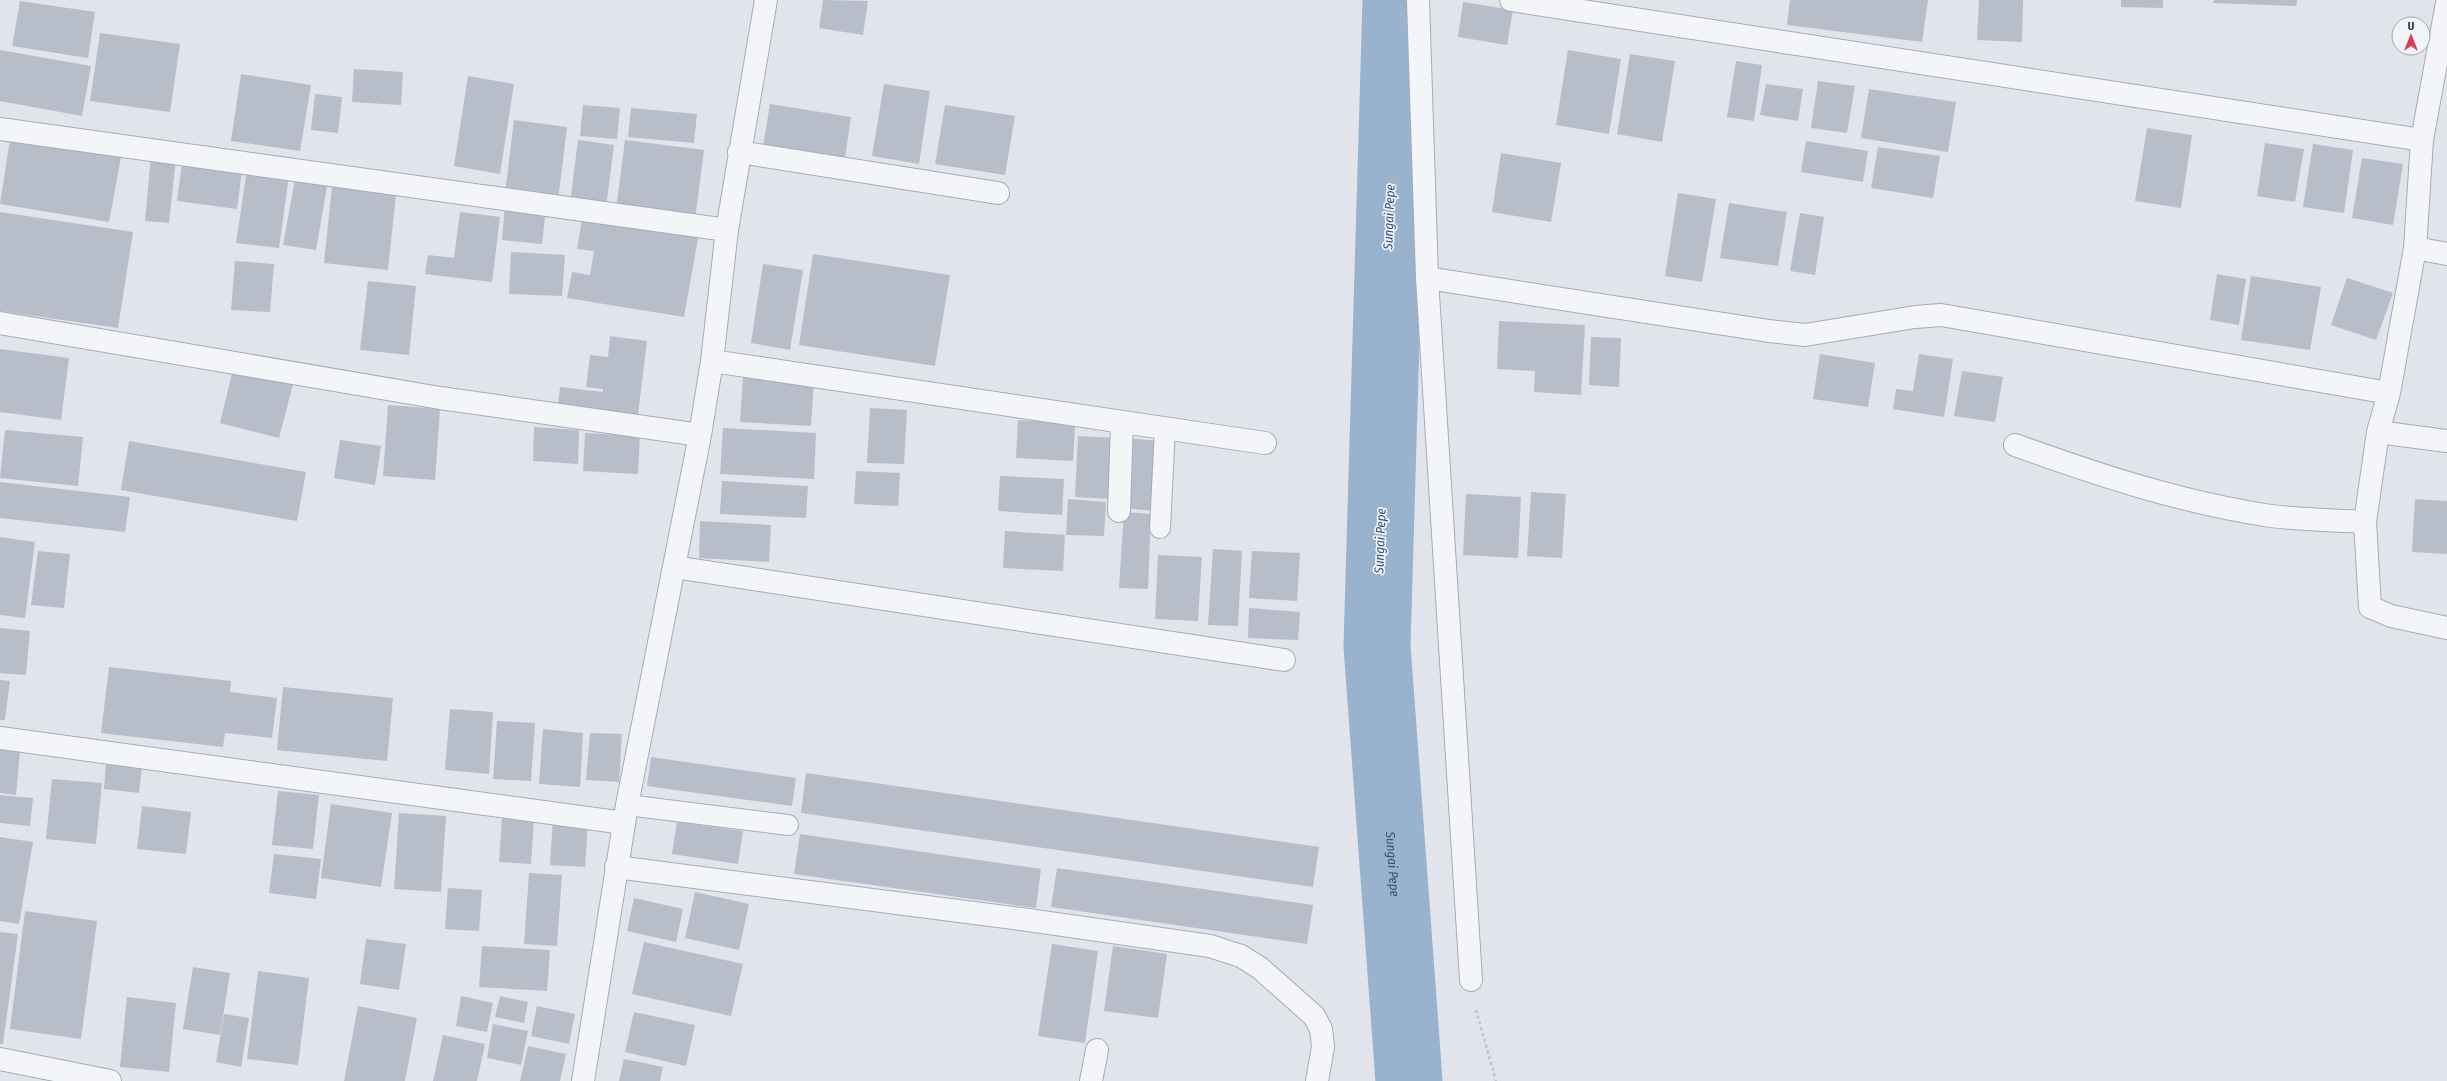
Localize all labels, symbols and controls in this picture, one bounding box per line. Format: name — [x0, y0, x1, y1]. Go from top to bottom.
north arrow — [2391, 16, 2431, 56]
text: U — [2408, 20, 2414, 33]
water label: Sungai Pepe — [1380, 184, 1398, 251]
water label: Sungai Pepe — [1371, 508, 1389, 575]
water label: Sungai Pepe — [1383, 830, 1403, 897]

